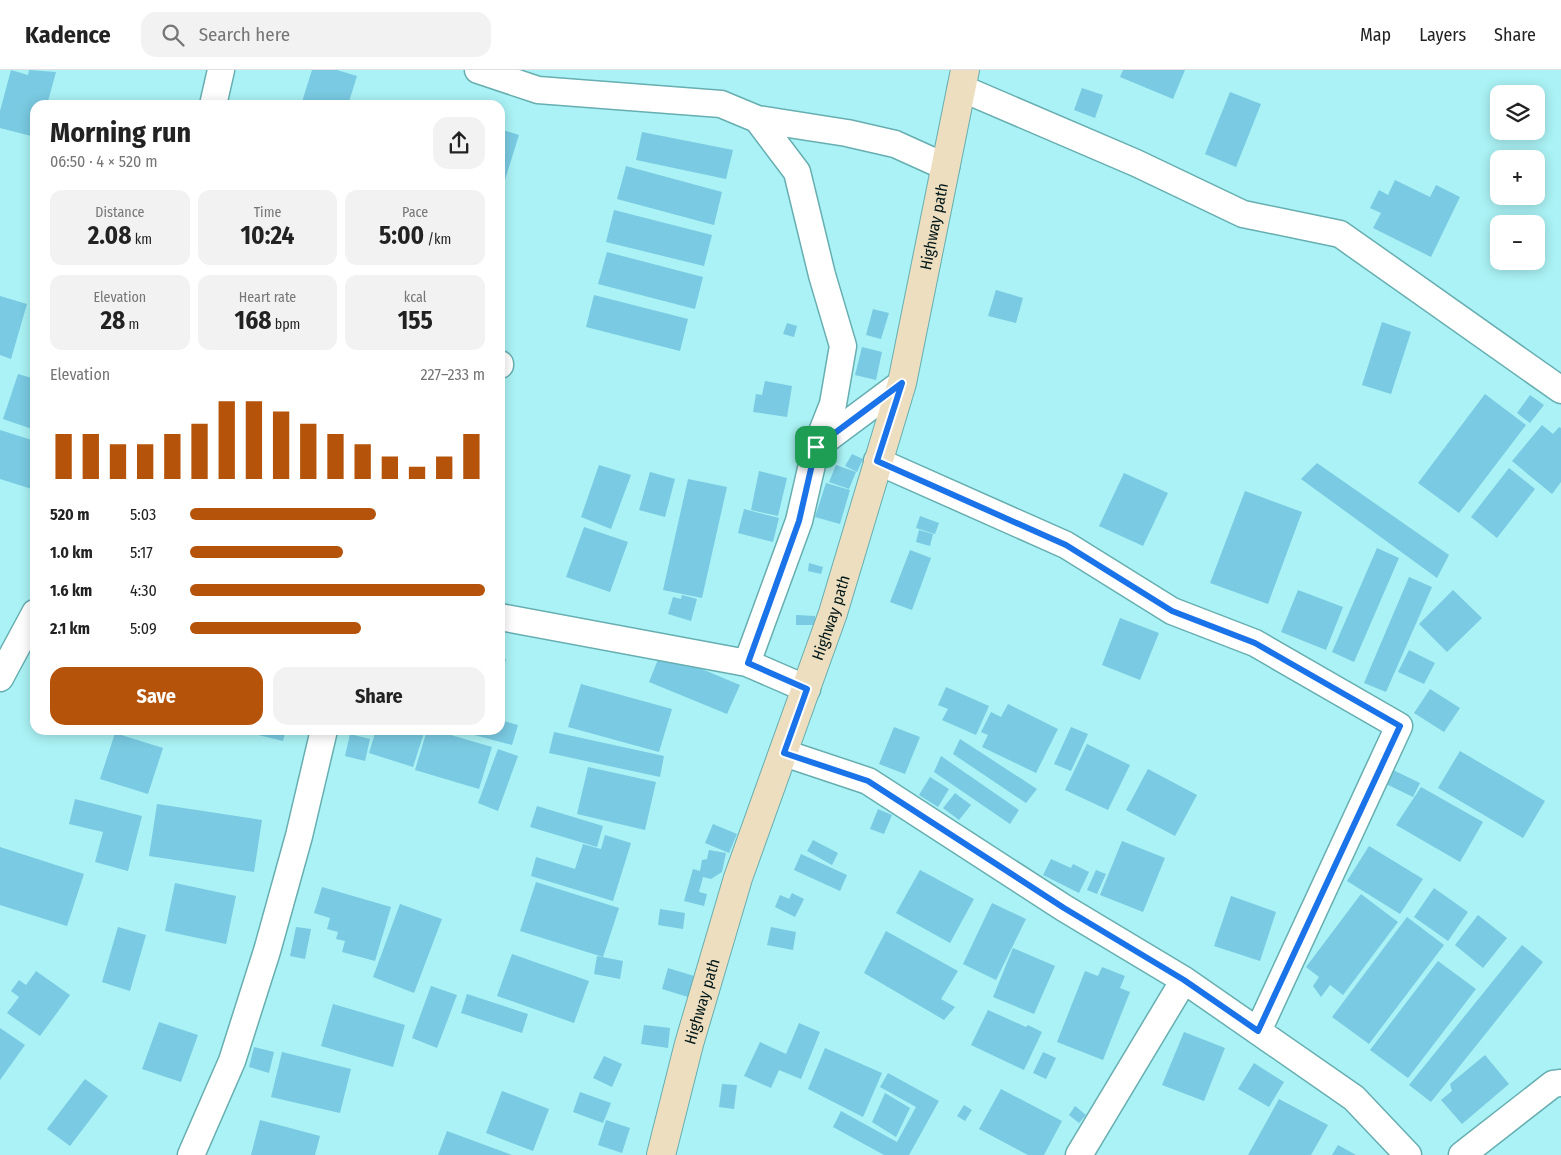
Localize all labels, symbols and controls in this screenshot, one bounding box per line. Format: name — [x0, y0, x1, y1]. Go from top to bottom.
search box — [141, 12, 491, 57]
text: Kadence — [25, 21, 111, 49]
icon: search — [159, 21, 187, 49]
text: Search here — [199, 23, 290, 46]
text: Map — [1360, 24, 1391, 46]
text: Layers — [1419, 24, 1466, 46]
text: Share — [1494, 24, 1536, 46]
map controls — [1490, 85, 1545, 270]
button: layers — [1490, 85, 1545, 140]
text: Morning run — [50, 116, 191, 149]
button: share — [433, 117, 485, 169]
button: + — [1490, 150, 1545, 205]
text: 06:50 · 4 × 520 m — [50, 152, 157, 171]
street label: Highway path — [916, 181, 952, 272]
text: Distance — [95, 204, 144, 221]
text: Time — [254, 204, 281, 221]
text: Pace — [402, 204, 428, 221]
button: − — [1490, 215, 1545, 270]
text: 2.08 — [88, 221, 131, 251]
text: 10:24 — [241, 221, 294, 251]
text: 5:00 — [379, 221, 424, 251]
text: km — [131, 231, 152, 248]
text: /km — [424, 231, 451, 248]
text: Elevation — [93, 289, 146, 306]
text: Heart rate — [239, 289, 296, 306]
text: kcal — [404, 289, 427, 306]
text: 28 — [100, 306, 125, 336]
text: 168 — [235, 306, 271, 336]
text: 155 — [398, 306, 433, 336]
text: m — [125, 316, 139, 333]
text: bpm — [271, 316, 300, 333]
text: Elevation — [50, 365, 110, 384]
text: 227–233 m — [420, 365, 485, 384]
pin — [795, 426, 837, 468]
icon: arrive — [802, 433, 830, 461]
text: 520 m — [50, 505, 89, 524]
text: 5:03 — [130, 505, 156, 524]
text: 1.0 km — [50, 543, 93, 562]
text: 5:17 — [130, 543, 153, 562]
street label: Highway path — [808, 573, 854, 663]
text: 1.6 km — [50, 581, 92, 600]
text: 4:30 — [130, 581, 157, 600]
text: 2.1 km — [50, 619, 90, 638]
text: 5:09 — [130, 619, 157, 638]
button: Save — [50, 667, 263, 725]
button: Share — [273, 667, 485, 725]
street label: Highway path — [680, 956, 724, 1047]

